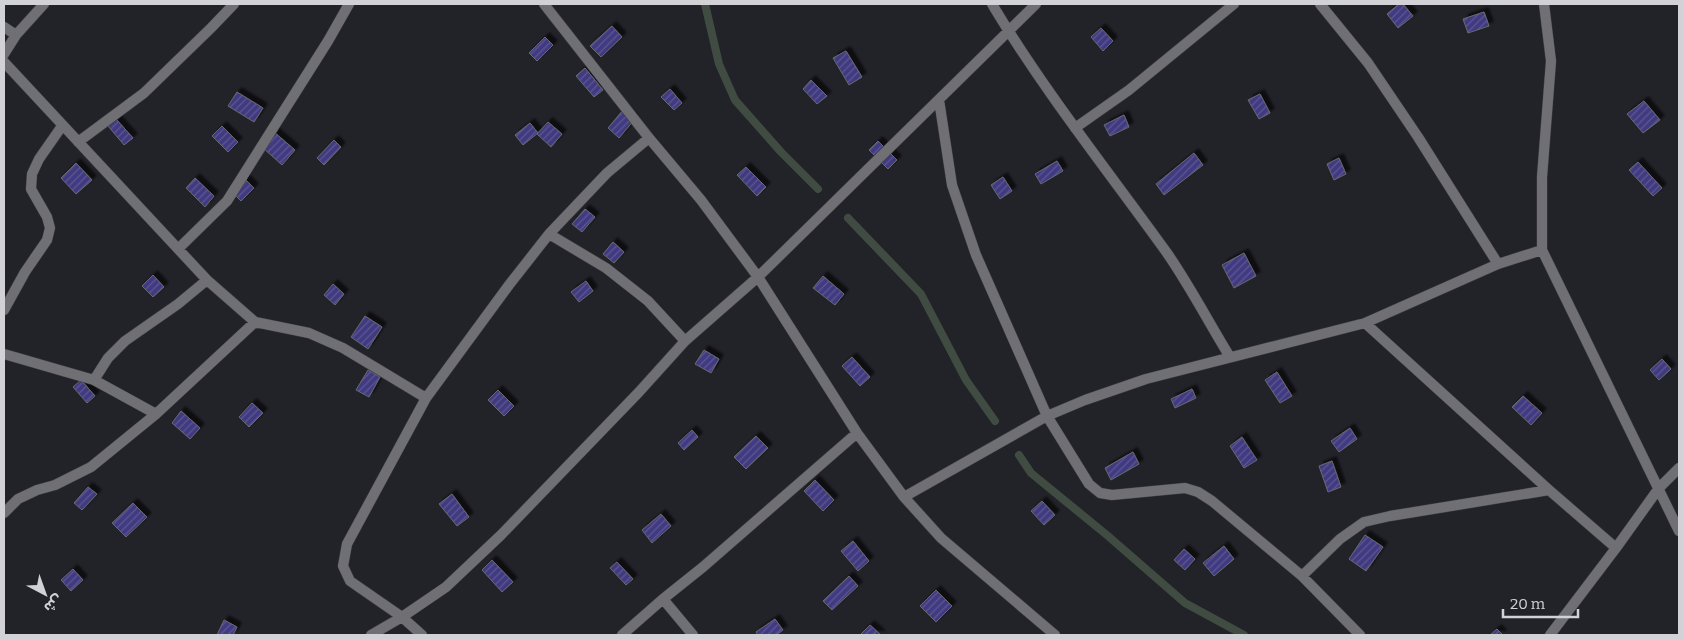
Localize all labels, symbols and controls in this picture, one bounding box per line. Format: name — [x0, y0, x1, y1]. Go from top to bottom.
north arrow — [20, 569, 70, 619]
scale bar — [1503, 586, 1578, 618]
text: ش — [40, 591, 66, 616]
text: 20 m — [1510, 595, 1546, 613]

